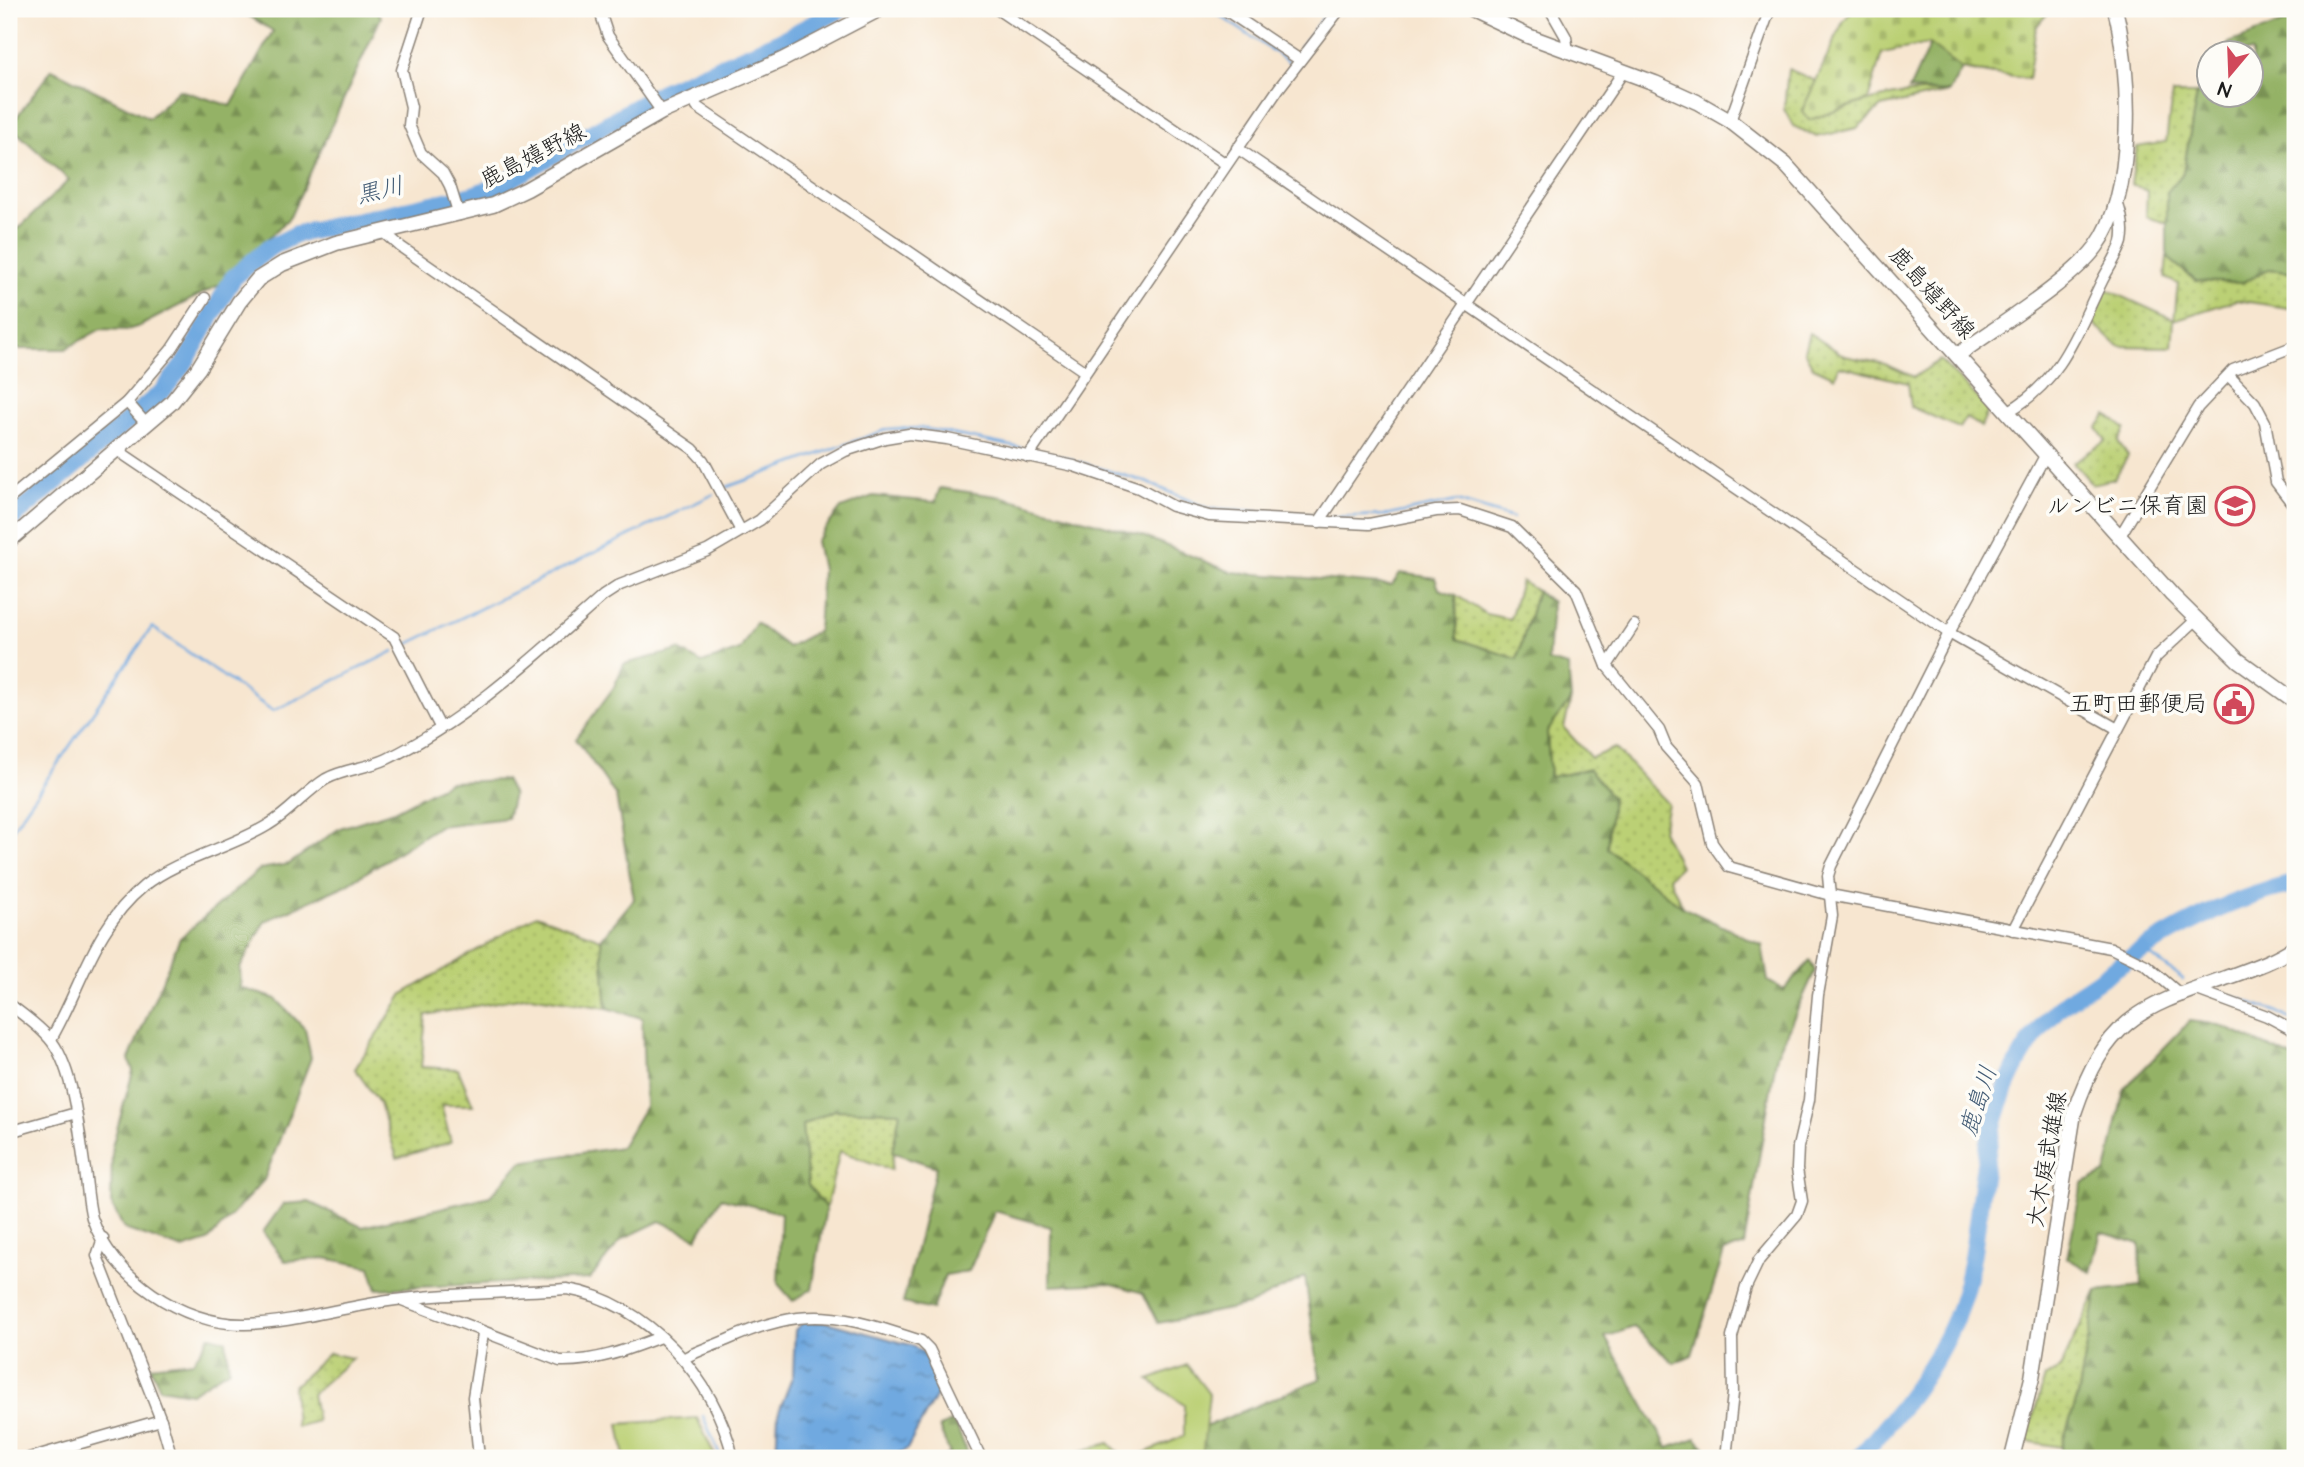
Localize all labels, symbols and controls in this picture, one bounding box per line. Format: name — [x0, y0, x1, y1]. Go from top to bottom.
north arrow — [2196, 38, 2266, 108]
text: N — [2215, 74, 2235, 103]
street label: 鹿島嬉野線 — [475, 116, 591, 196]
water label: 黒川 — [353, 169, 407, 213]
street label: 鹿島嬉野線 — [1882, 240, 1982, 346]
school or university icon: ルンビニ保育園 — [2214, 485, 2256, 527]
place label: ルンビニ保育園 — [2047, 490, 2208, 522]
public building icon: 五町田郵便局 — [2213, 683, 2255, 725]
place label: 五町田郵便局 — [2069, 688, 2207, 720]
water label: 鹿島川 — [1952, 1062, 2006, 1140]
street label: 大木庭武雄線 — [2019, 1088, 2075, 1230]

